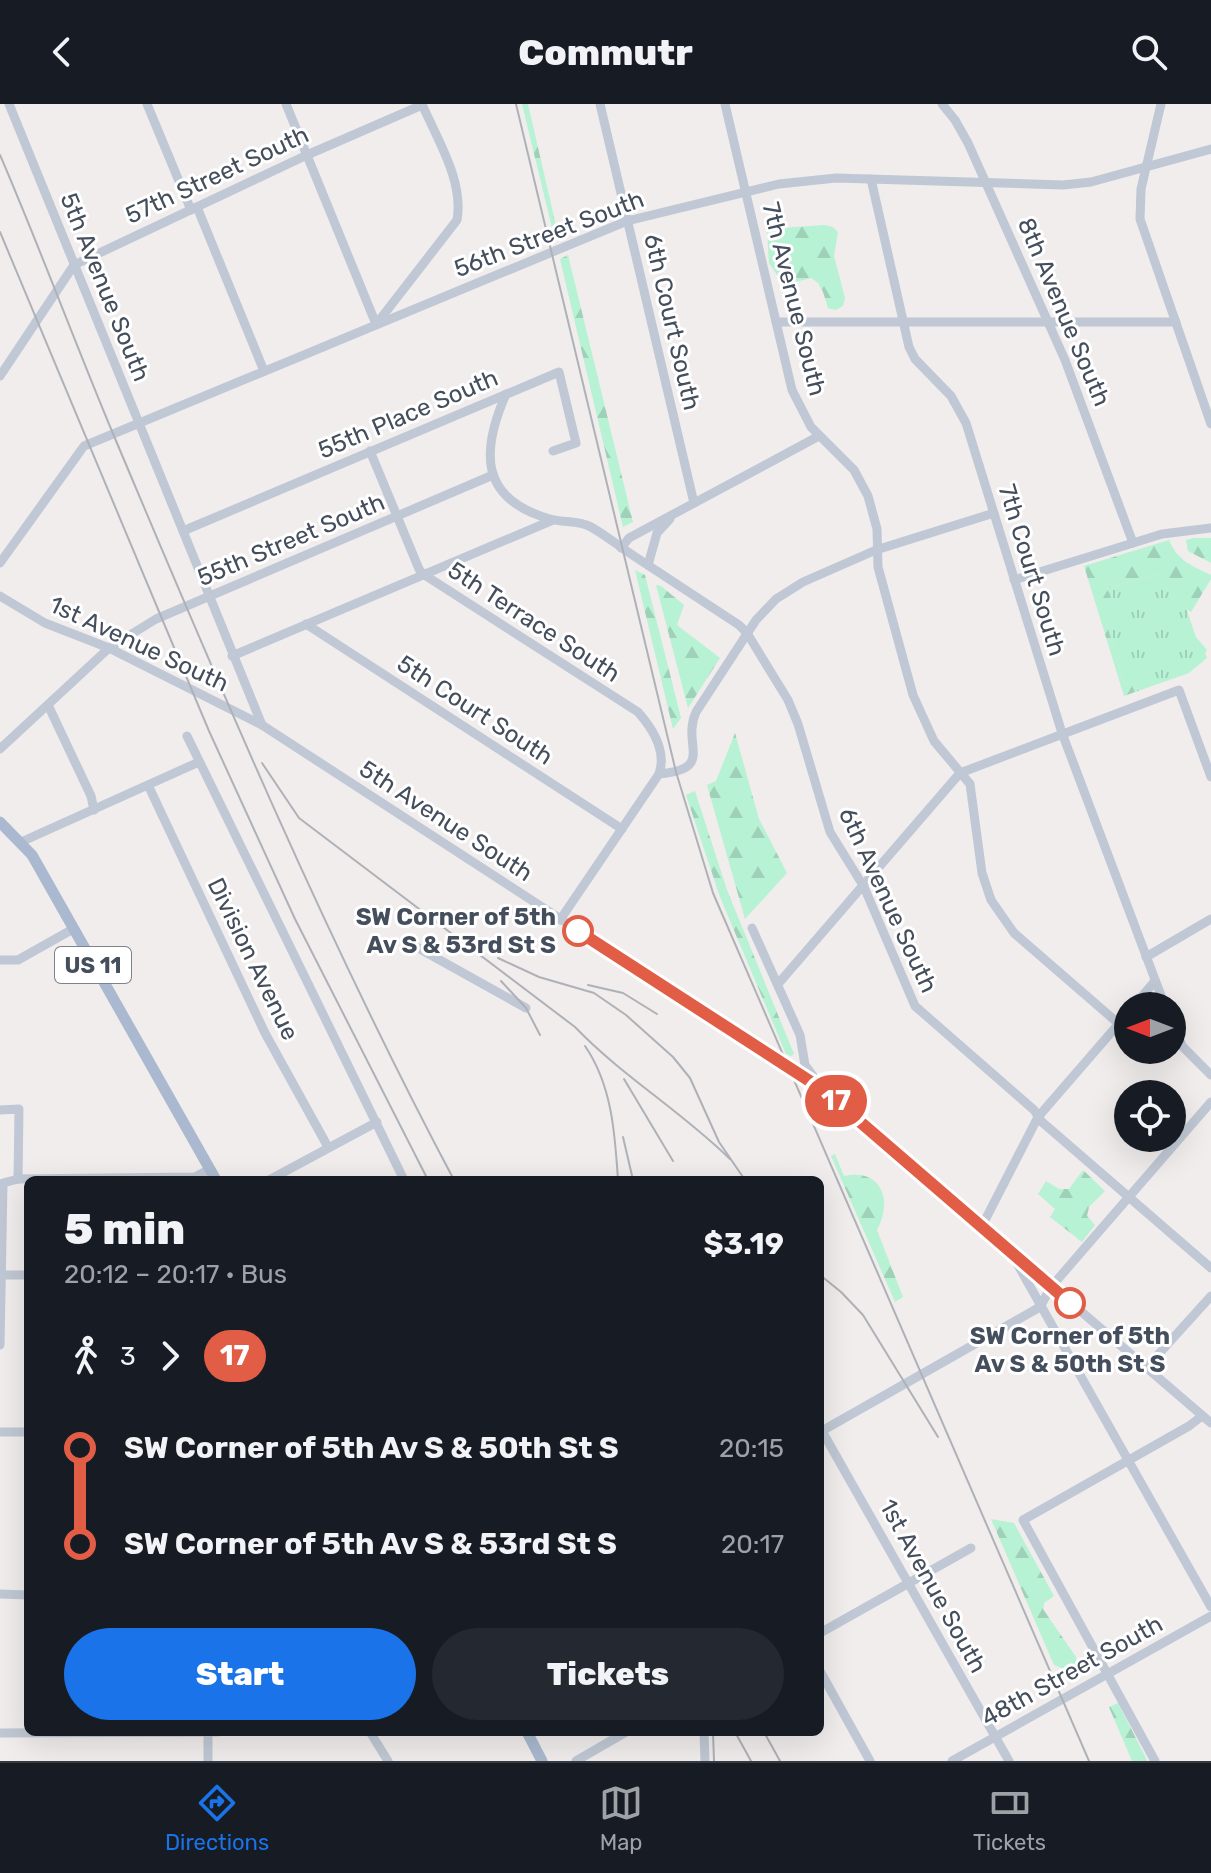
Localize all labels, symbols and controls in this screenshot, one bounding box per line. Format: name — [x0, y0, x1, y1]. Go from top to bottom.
icon: back — [40, 30, 84, 74]
icon: search — [1127, 30, 1171, 74]
text: Commutr — [518, 31, 693, 74]
street label: 57th Street South — [121, 120, 313, 230]
street label: 56th Street South — [450, 185, 648, 283]
street label: 5th Avenue South — [54, 189, 156, 385]
street label: 7th Avenue South — [756, 199, 832, 399]
street label: 8th Avenue South — [1012, 214, 1116, 410]
street label: 6th Court South — [638, 231, 706, 413]
street label: 55th Place South — [314, 363, 502, 465]
street label: 7th Court South — [993, 481, 1071, 659]
street label: 55th Street South — [193, 488, 389, 592]
street label: 5th Terrace South — [443, 556, 625, 688]
street label: 1st Avenue South — [45, 590, 233, 698]
street label: 5th Court South — [392, 649, 558, 771]
street label: 5th Avenue South — [354, 755, 538, 887]
street label: 6th Avenue South — [833, 803, 943, 997]
street label: Division Avenue — [202, 873, 304, 1045]
place label: SW Corner of 5th Av S & 53rd St S — [356, 903, 556, 959]
marker: SW Corner of 5th Av S & 53rd St S — [563, 916, 593, 946]
road number: US 11 — [55, 947, 131, 983]
north arrow — [1114, 992, 1186, 1064]
map controls — [1114, 992, 1186, 1152]
line badge: 17 — [800, 1075, 872, 1127]
button: locate — [1114, 1080, 1186, 1152]
text: 17 — [821, 1084, 851, 1117]
text: 5 min — [64, 1203, 185, 1255]
text: $3.19 — [703, 1226, 784, 1262]
text: 20:12 – 20:17 · Bus — [64, 1259, 287, 1290]
marker: SW Corner of 5th Av S & 50th St S — [1055, 1288, 1085, 1318]
place label: SW Corner of 5th Av S & 50th St S — [970, 1322, 1170, 1378]
icon: walk — [64, 1334, 108, 1378]
icon: forward — [148, 1334, 192, 1378]
text: 17 — [220, 1339, 250, 1372]
text: 3 — [120, 1341, 136, 1372]
text: SW Corner of 5th Av S & 50th St S — [124, 1430, 619, 1466]
text: 20:15 — [719, 1433, 784, 1464]
street label: 1st Avenue South — [874, 1494, 992, 1678]
text: SW Corner of 5th Av S & 53rd St S — [124, 1526, 617, 1562]
text: 20:17 — [721, 1529, 784, 1560]
street label: 48th Street South — [977, 1610, 1167, 1732]
button: Start — [64, 1628, 416, 1720]
button: Tickets — [432, 1628, 784, 1720]
tab: Directions — [165, 1781, 269, 1856]
tab: Map — [599, 1781, 643, 1856]
tab: Tickets — [973, 1781, 1046, 1856]

